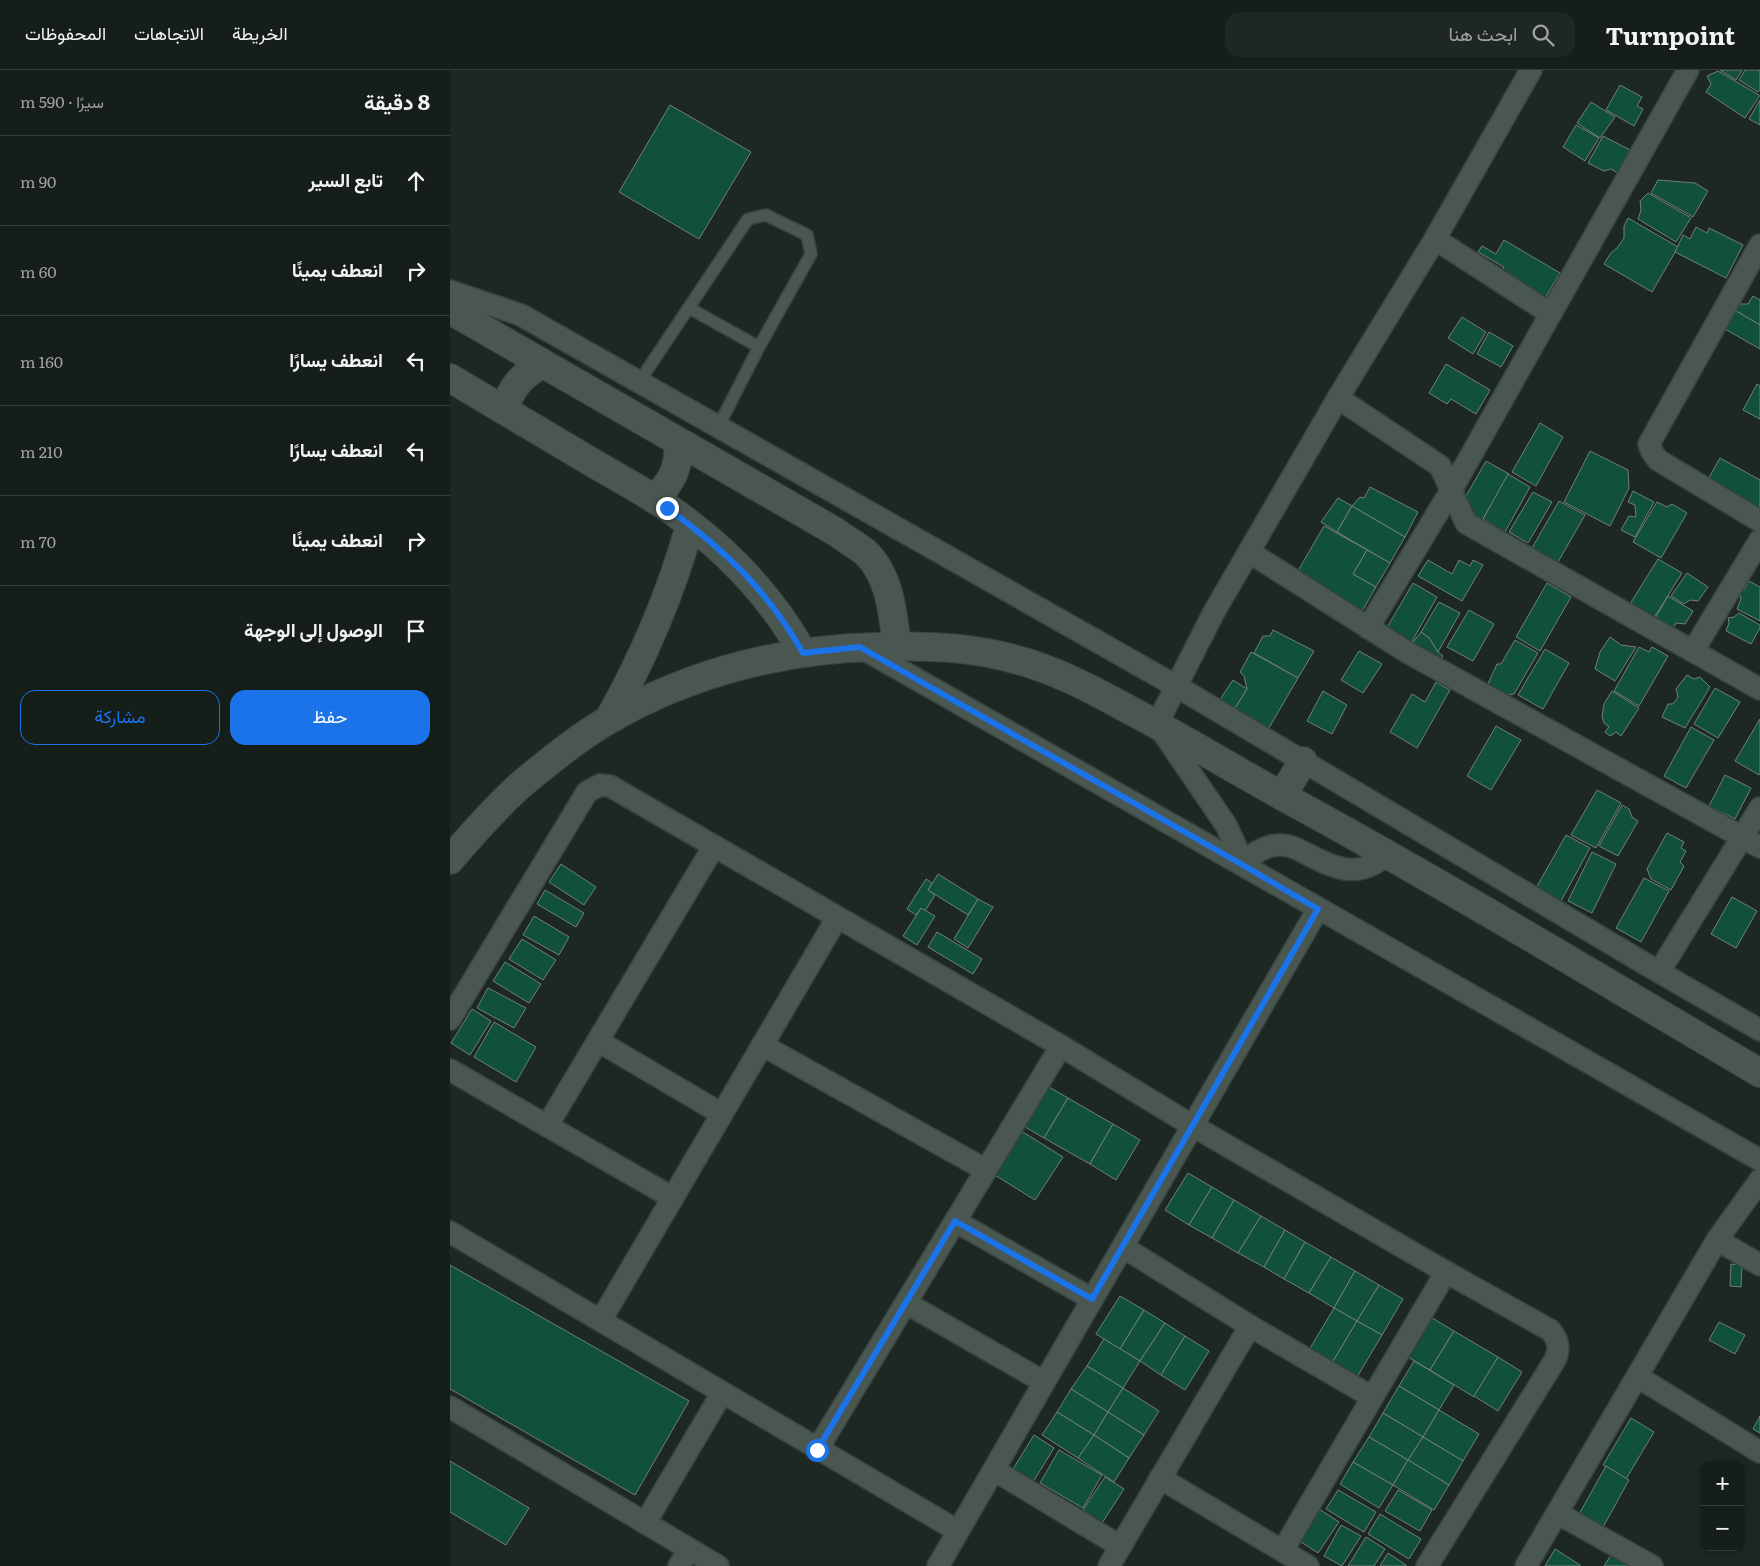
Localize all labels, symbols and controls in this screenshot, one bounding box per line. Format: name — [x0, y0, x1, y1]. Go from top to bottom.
search box — [1225, 12, 1575, 57]
text: Turnpoint — [1605, 17, 1735, 52]
text: المحفوظات — [25, 19, 106, 46]
text: الاتجاهات — [134, 19, 204, 46]
text: الخريطة — [232, 19, 288, 46]
text: ابحث هنا — [1448, 19, 1517, 47]
icon: search — [1529, 21, 1557, 49]
text: 8 دقيقة — [364, 85, 430, 116]
text: سيرًا · 590 m — [20, 89, 104, 113]
text: تابع السير — [308, 165, 383, 193]
icon: ahead — [402, 167, 430, 195]
text: 90 m — [20, 169, 56, 193]
text: انعطف يمينًا — [292, 255, 383, 283]
icon: right — [402, 257, 430, 285]
text: 60 m — [20, 259, 57, 283]
text: انعطف يسارًا — [289, 345, 383, 373]
icon: left — [402, 347, 430, 375]
text: 160 m — [20, 349, 63, 373]
text: انعطف يسارًا — [289, 435, 383, 463]
icon: left — [402, 437, 430, 465]
text: 210 m — [20, 439, 63, 463]
route end — [656, 497, 679, 520]
text: انعطف يمينًا — [292, 525, 383, 553]
icon: right — [402, 527, 430, 555]
text: 70 m — [20, 529, 56, 553]
text: الوصول إلى الوجهة — [244, 615, 383, 643]
icon: arrive — [402, 617, 430, 645]
button: مشاركة — [20, 690, 220, 745]
button: حفظ — [230, 690, 430, 745]
route start — [806, 1439, 829, 1462]
map controls — [1700, 1461, 1745, 1551]
button: + — [1700, 1461, 1745, 1506]
button: − — [1700, 1506, 1745, 1551]

